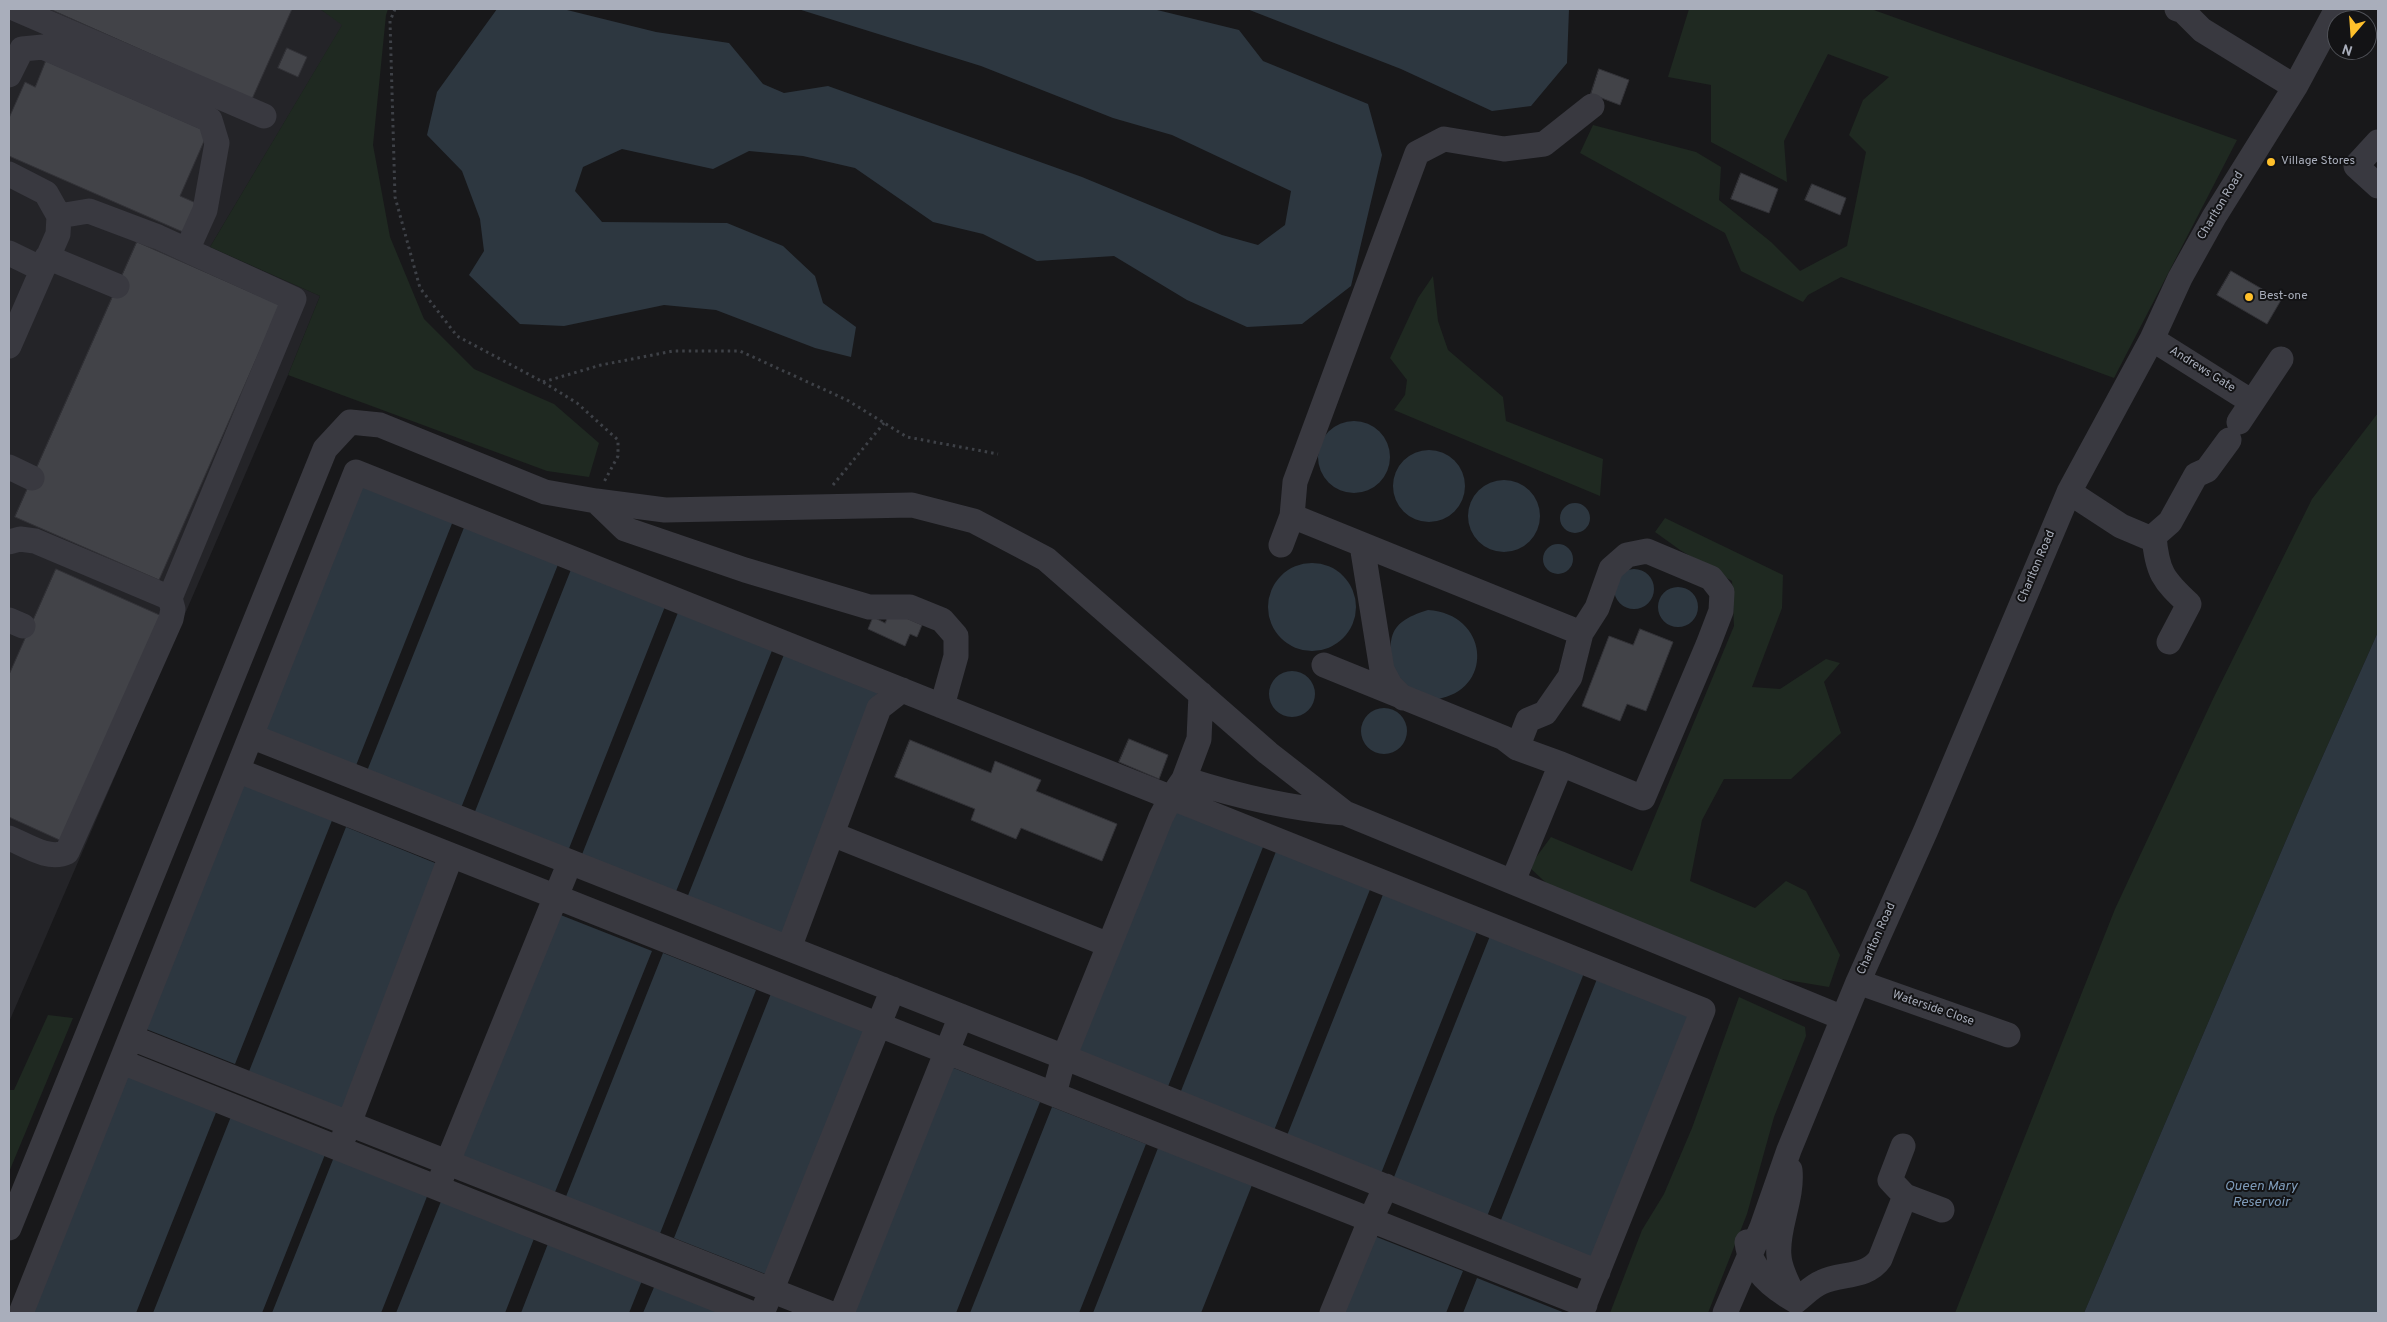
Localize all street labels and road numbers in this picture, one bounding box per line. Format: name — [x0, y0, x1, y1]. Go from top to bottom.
street label: Charlton Road — [2195, 169, 2247, 243]
street label: Andrews Gate — [2166, 344, 2238, 396]
street label: Charlton Road — [2015, 529, 2059, 605]
street label: Charlton Road — [1855, 901, 1899, 977]
street label: Waterside Close — [1890, 988, 1976, 1030]

